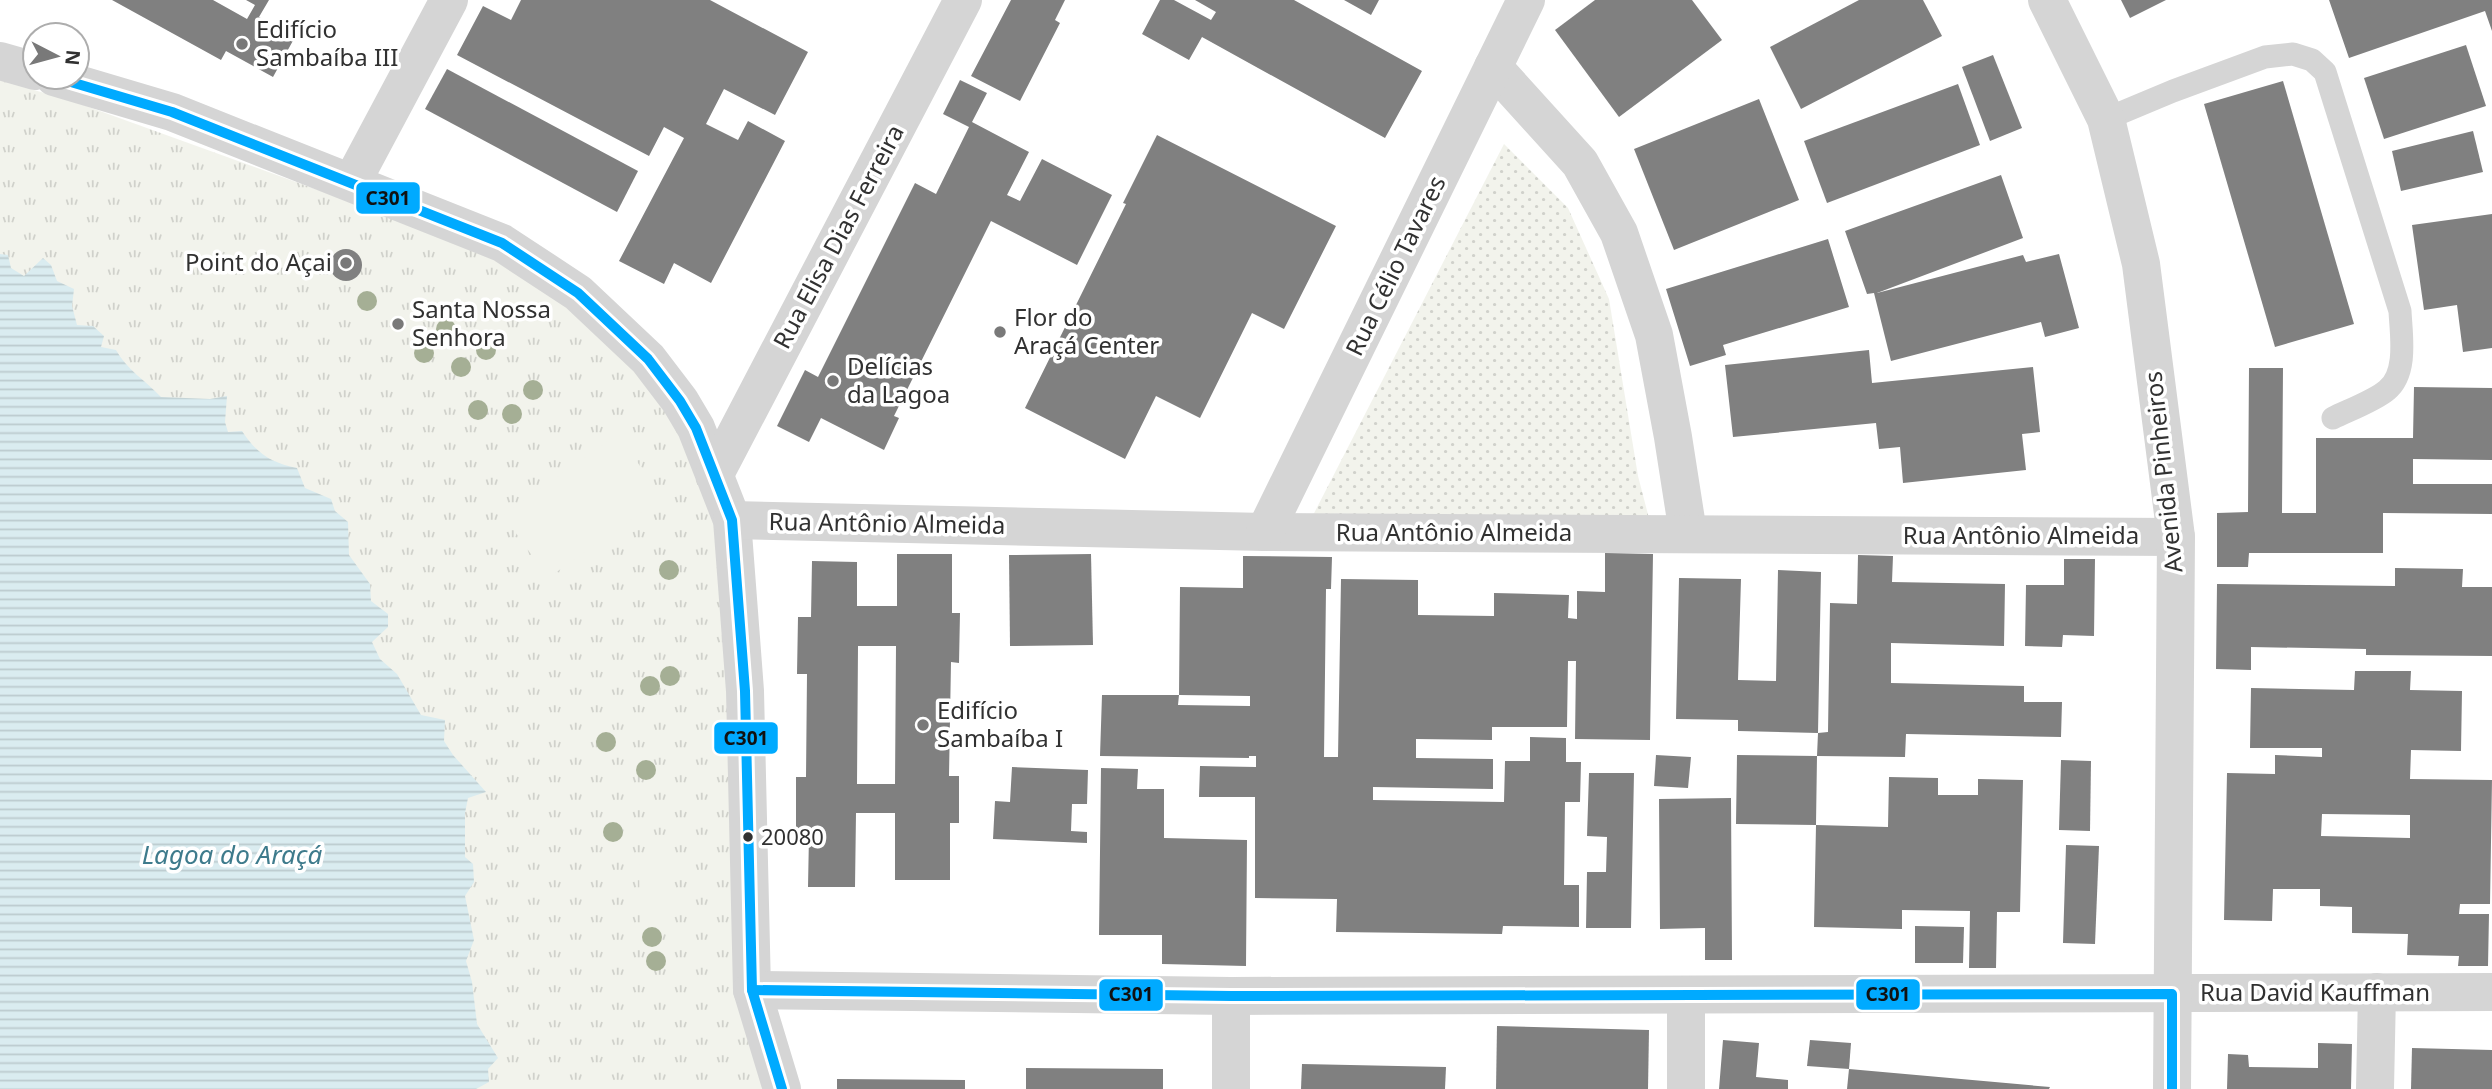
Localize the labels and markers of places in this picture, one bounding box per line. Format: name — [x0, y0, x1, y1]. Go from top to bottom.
place label: Edifício Sambaíba III — [256, 12, 398, 73]
marker: Edifício Sambaíba III — [234, 36, 250, 52]
place label: Point do Açai — [185, 245, 332, 278]
marker: Point do Açai — [338, 255, 354, 271]
place label: Santa Nossa Senhora — [412, 292, 551, 353]
place label: Flor do Araçá Center — [1014, 300, 1159, 361]
marker: Santa Nossa Senhora — [390, 316, 406, 332]
marker: Flor do Araçá Center — [992, 324, 1008, 340]
place label: Delícias da Lagoa — [847, 349, 950, 410]
marker: Delícias da Lagoa — [825, 373, 841, 389]
place label: Edifício Sambaíba I — [937, 693, 1063, 754]
marker: Edifício Sambaíba I — [915, 717, 931, 733]
place label: 20080 — [761, 821, 824, 851]
marker: 20080 — [741, 830, 755, 844]

